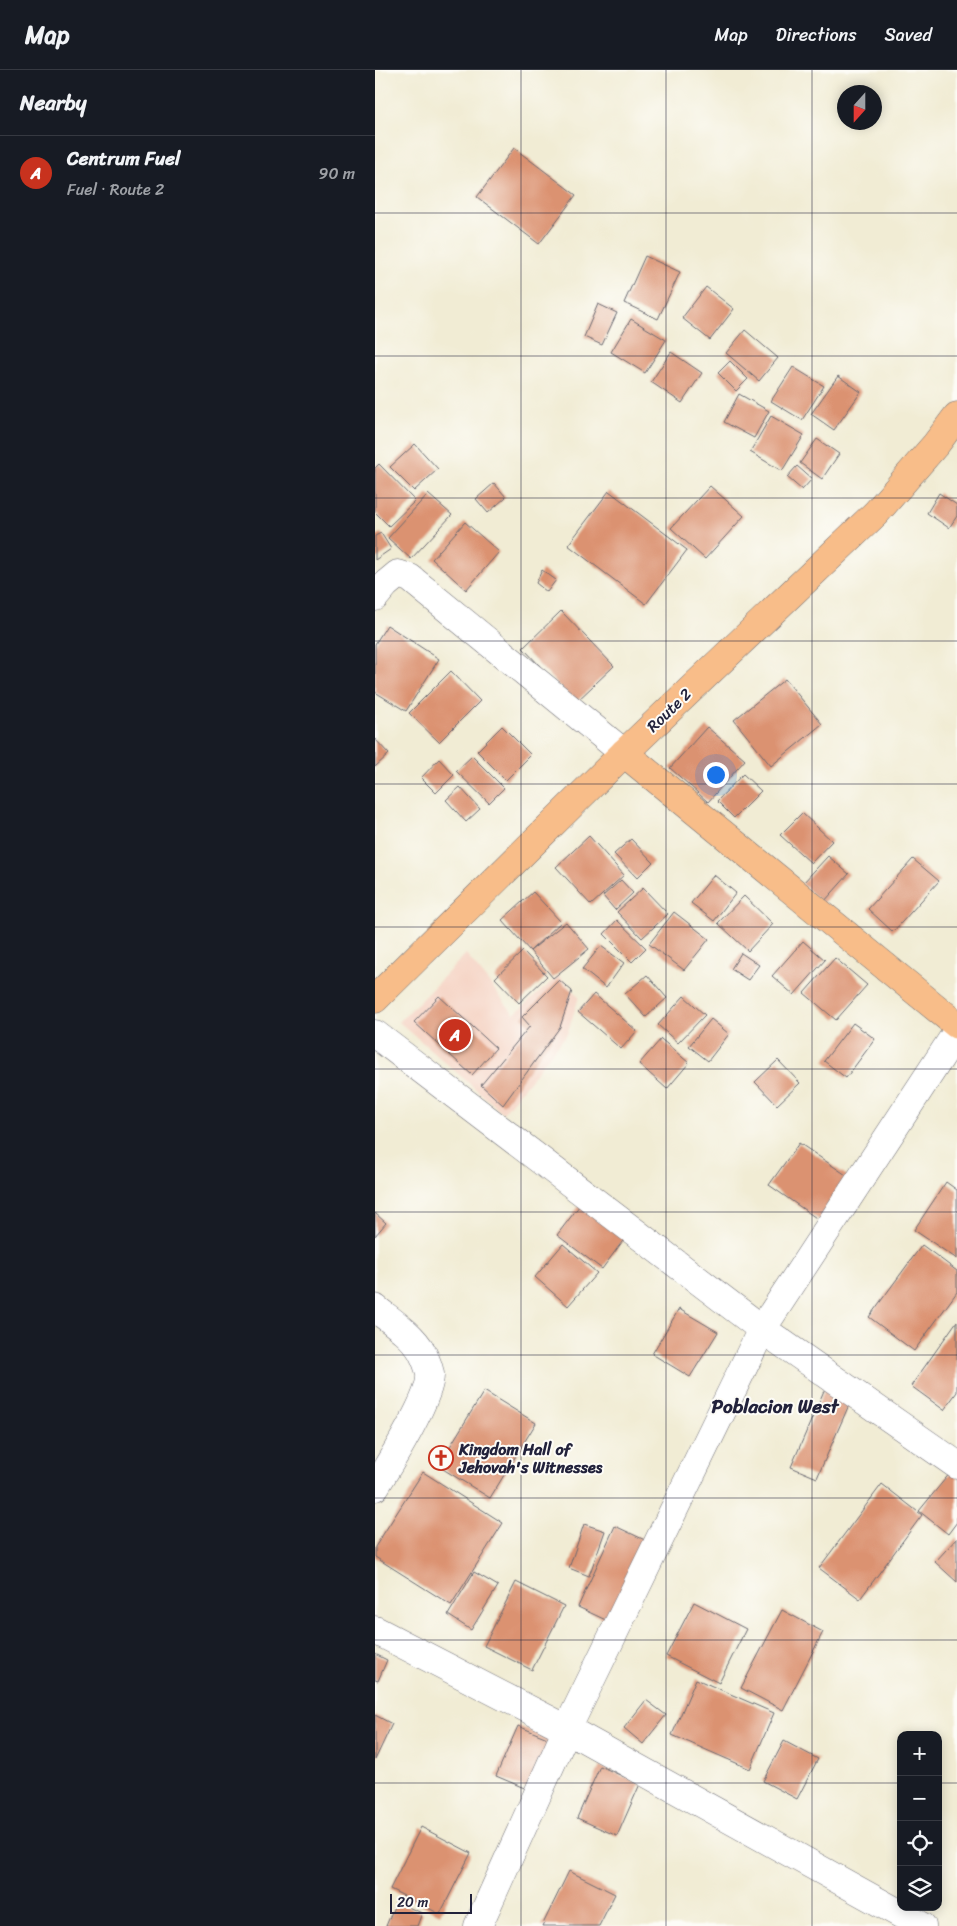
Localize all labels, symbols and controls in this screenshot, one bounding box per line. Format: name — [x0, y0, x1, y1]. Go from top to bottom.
text: Map — [25, 14, 69, 56]
text: Map — [715, 19, 748, 51]
text: Directions — [776, 19, 857, 51]
text: Saved — [885, 19, 932, 51]
text: Nearby — [20, 84, 86, 122]
north arrow — [837, 85, 882, 130]
text: Centrum Fuel — [67, 142, 180, 175]
text: A — [31, 159, 41, 188]
text: 90 m — [319, 159, 355, 188]
text: Fuel · Route 2 — [67, 175, 164, 204]
street label: Route 2 — [639, 681, 699, 739]
your location — [703, 762, 729, 788]
pin: A — [439, 1016, 471, 1054]
district label: Poblacion West — [712, 1390, 840, 1423]
place label: Kingdom Hall of Jehovah's Witnesses — [458, 1435, 603, 1482]
church icon: Kingdom Hall of Jehovah's Witnesses — [428, 1445, 454, 1471]
map controls — [897, 1731, 942, 1911]
button: + — [897, 1731, 942, 1776]
button: − — [897, 1776, 942, 1821]
button: locate — [897, 1821, 942, 1866]
button: layers — [897, 1866, 942, 1911]
text: 20 m — [397, 1890, 428, 1915]
scale bar — [390, 1891, 473, 1914]

